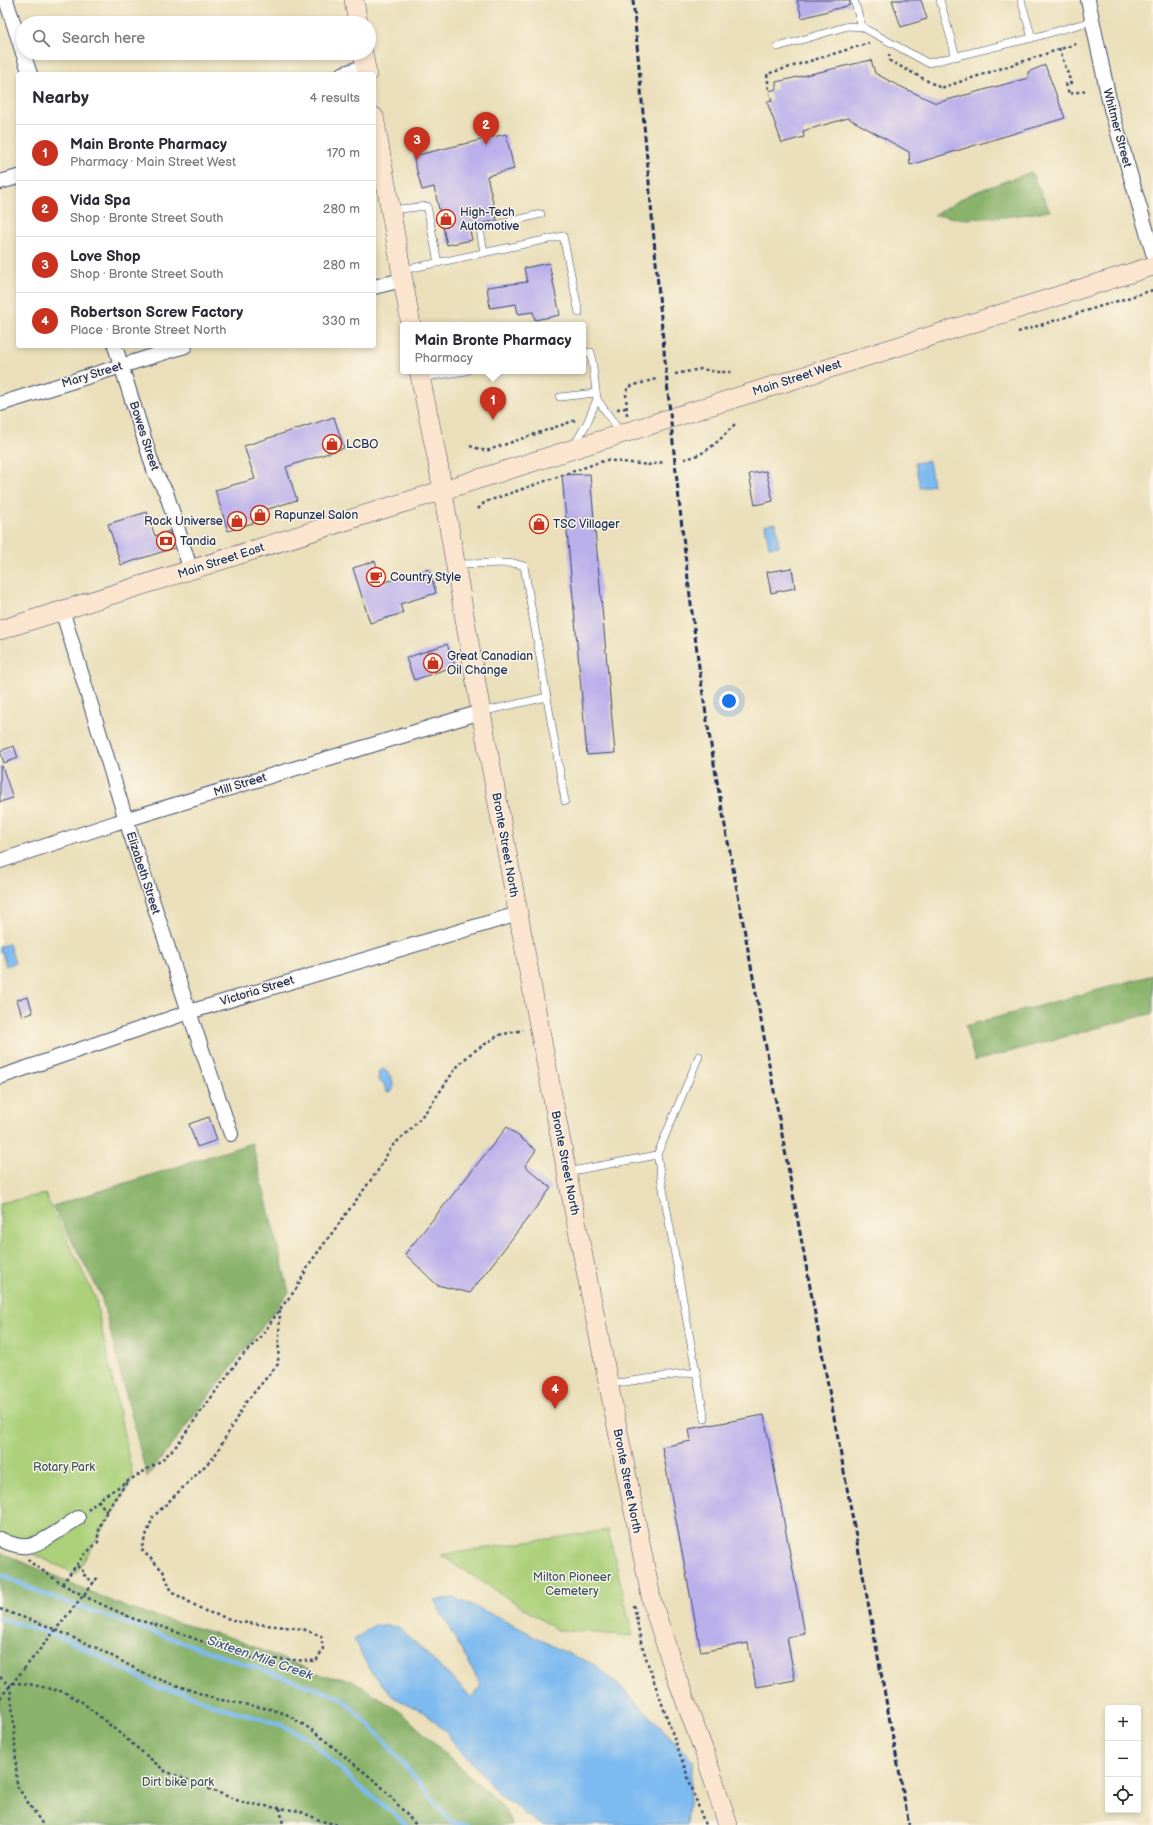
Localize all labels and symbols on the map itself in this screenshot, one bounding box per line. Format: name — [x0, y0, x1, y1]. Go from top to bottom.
street label: Whitmer Street — [1099, 87, 1135, 169]
pin: 2 — [473, 112, 499, 145]
pin: 3 — [404, 127, 430, 160]
place label: High-Tech Automotive — [460, 205, 519, 234]
shop icon: High-Tech Automotive — [435, 208, 457, 230]
street label: Main Street West — [751, 356, 844, 399]
street label: Mary Street — [60, 359, 124, 391]
pin: 1 — [480, 387, 506, 420]
street label: Bowes Street — [126, 399, 162, 473]
shop icon: LCBO — [321, 433, 343, 455]
place label: LCBO — [346, 437, 378, 452]
shop icon: Rapunzel Salon — [249, 504, 271, 526]
place label: Rapunzel Salon — [274, 508, 358, 523]
shop icon: Rock Universe — [226, 510, 248, 532]
shop icon: TSC Villager — [528, 513, 550, 535]
place label: Rock Universe — [144, 514, 223, 529]
place label: TSC Villager — [553, 517, 620, 532]
bank icon: Tandia — [155, 530, 177, 552]
place label: Tandia — [180, 534, 216, 549]
street label: Main Street East — [176, 540, 267, 582]
cafe icon: Country Style — [365, 566, 387, 588]
place label: Country Style — [390, 570, 461, 585]
place label: Great Canadian Oil Change — [447, 649, 533, 678]
shop icon: Great Canadian Oil Change — [422, 652, 444, 674]
your location — [719, 691, 739, 711]
street label: Mill Street — [212, 770, 269, 800]
street label: Bronte Street North — [488, 791, 522, 899]
street label: Elizabeth Street — [123, 830, 164, 916]
street label: Victoria Street — [218, 973, 296, 1009]
street label: Bronte Street North — [548, 1109, 583, 1217]
pin: 4 — [542, 1376, 568, 1409]
street label: Bronte Street North — [610, 1427, 645, 1535]
park label: Rotary Park — [33, 1460, 95, 1475]
park label: Milton Pioneer Cemetery — [533, 1570, 612, 1599]
water label: Sixteen Mile Creek — [205, 1632, 315, 1684]
park label: Dirt bike park — [142, 1775, 214, 1790]

